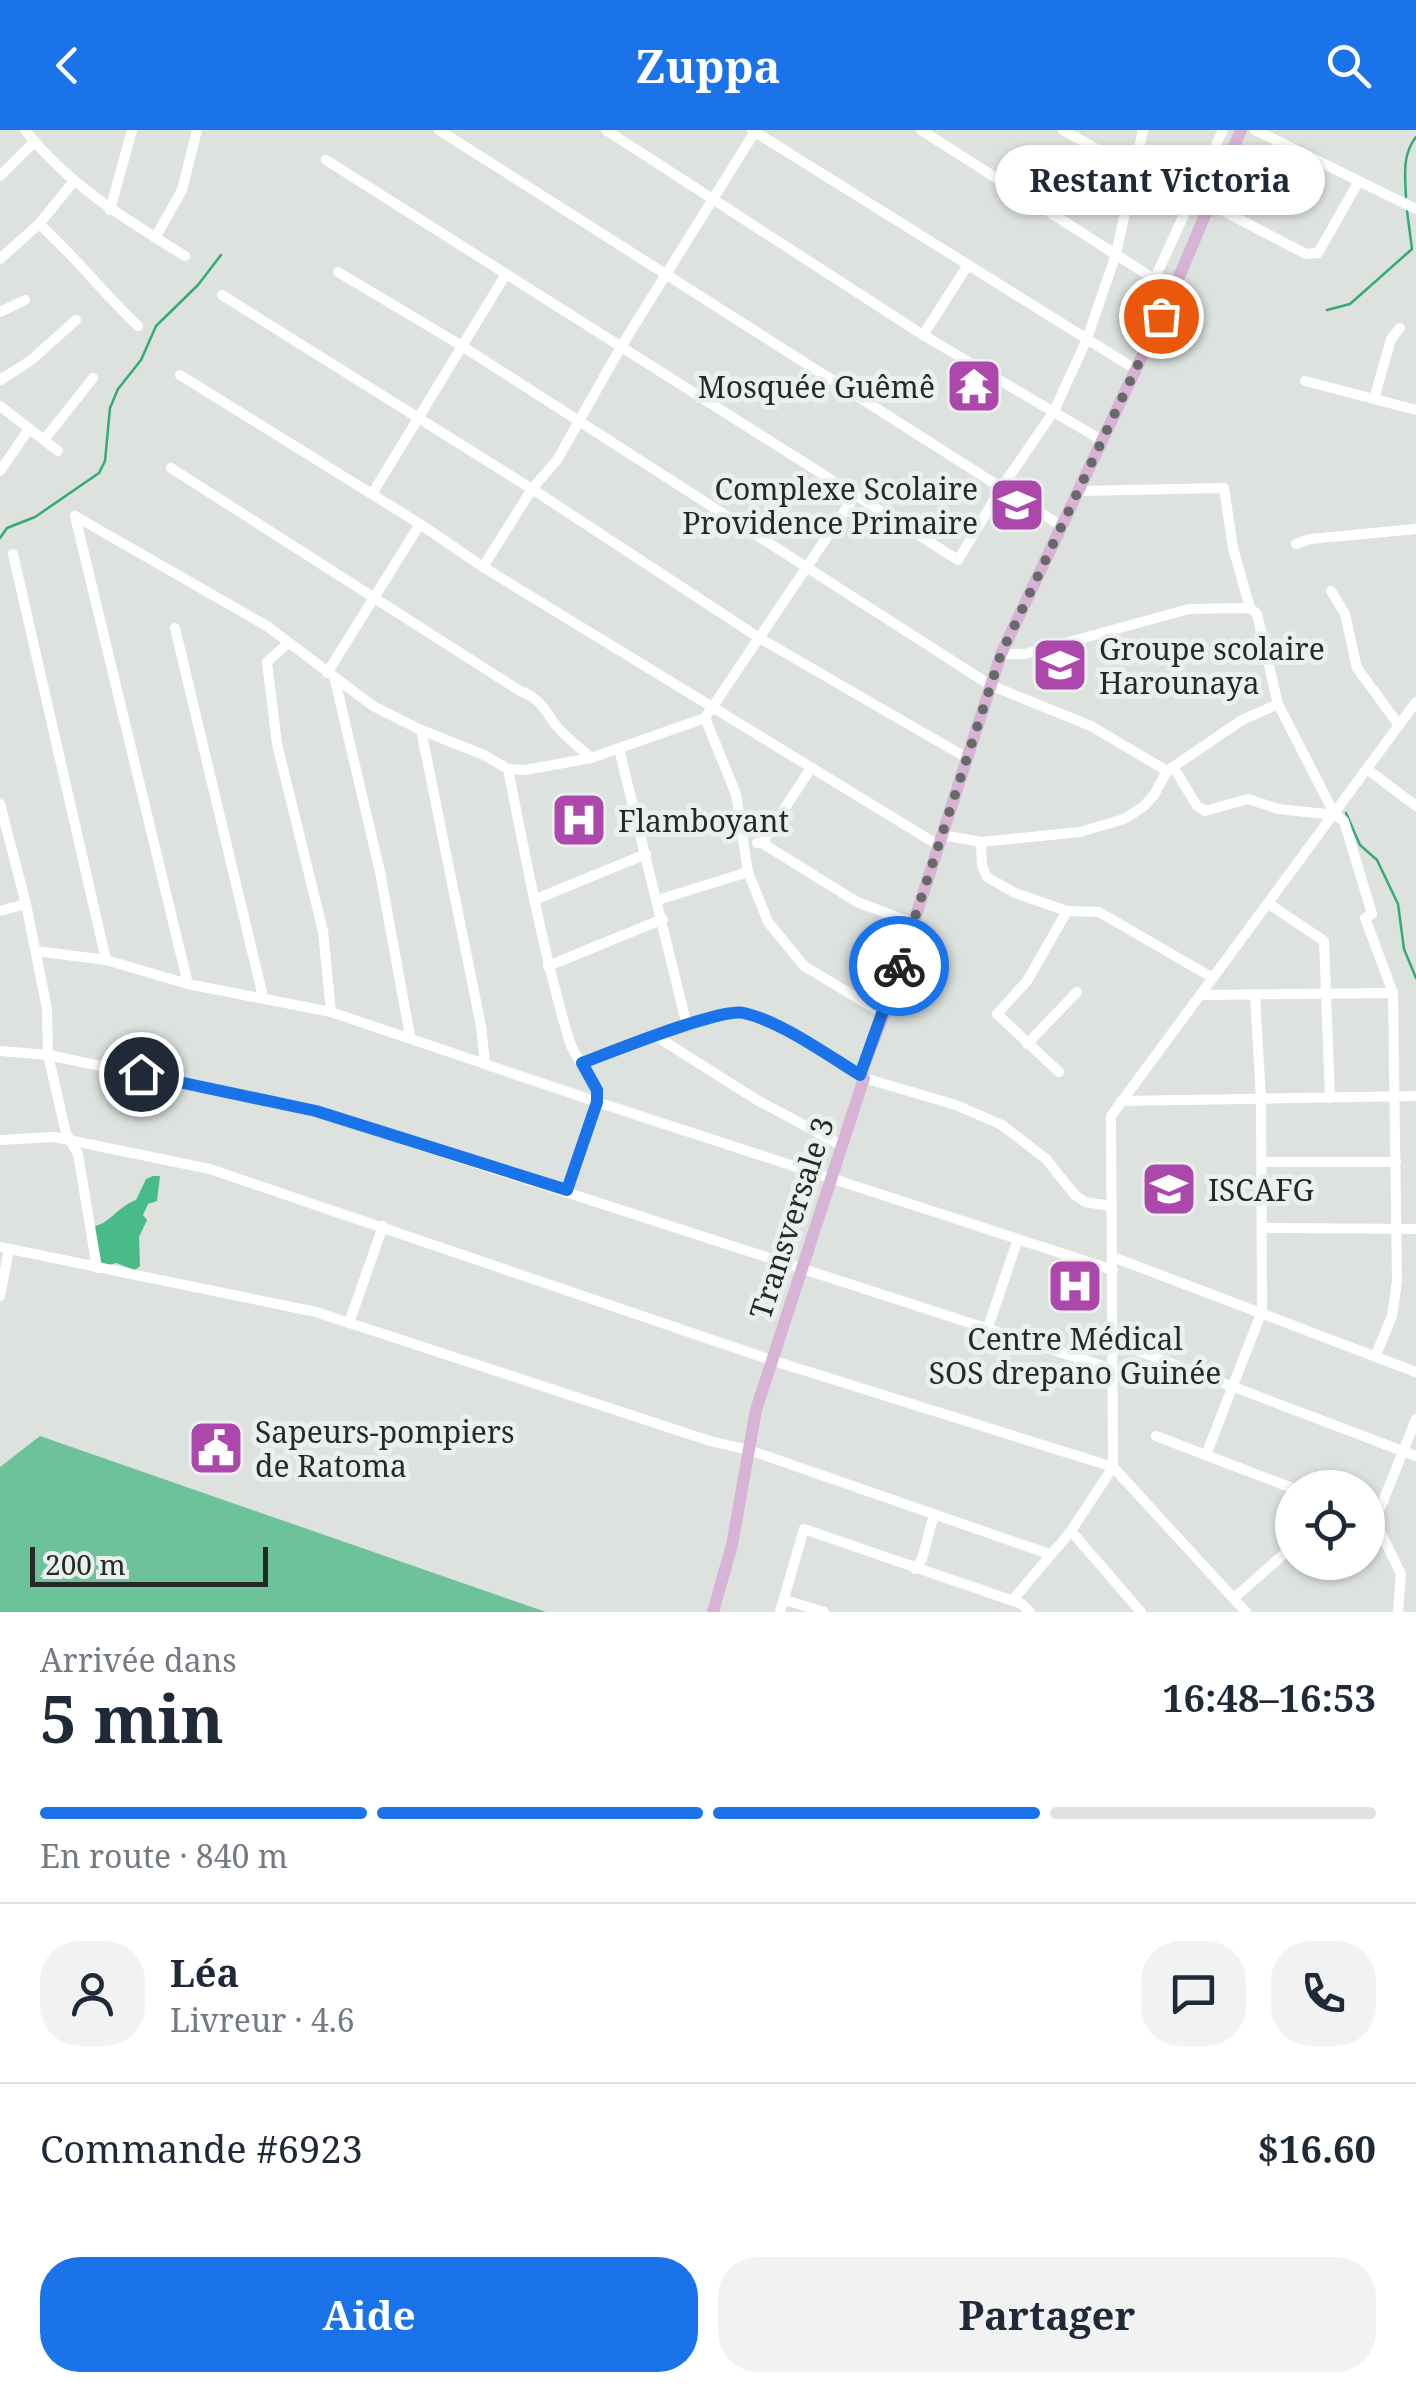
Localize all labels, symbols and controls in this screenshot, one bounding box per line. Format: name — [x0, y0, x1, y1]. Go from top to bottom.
text: Zuppa — [635, 35, 781, 96]
icon: back — [40, 38, 95, 93]
icon: search — [1321, 38, 1376, 93]
callout: Restant Victoria — [996, 146, 1326, 216]
text: Restant Victoria — [1029, 158, 1291, 201]
pin — [1119, 274, 1204, 359]
icon: bag — [1134, 289, 1189, 344]
temple icon: Mosquée Guêmê — [944, 356, 1004, 416]
place label: Mosquée Guêmê — [698, 366, 935, 407]
place label: Complexe Scolaire Providence Primaire — [682, 468, 978, 543]
school or university icon: Complexe Scolaire Providence Primaire — [987, 475, 1047, 535]
place label: Groupe scolaire Harounaya — [1099, 628, 1325, 703]
school or university icon: Groupe scolaire Harounaya — [1030, 635, 1090, 695]
hospital icon: Flamboyant — [549, 790, 609, 850]
place label: Flamboyant — [618, 800, 789, 841]
courier — [849, 916, 949, 1016]
icon: bike — [872, 939, 927, 994]
pin — [99, 1032, 184, 1117]
icon: home — [114, 1047, 169, 1102]
street label: Transversale 3 — [739, 1112, 843, 1324]
school or university icon: ISCAFG — [1139, 1159, 1199, 1219]
place label: ISCAFG — [1208, 1169, 1314, 1210]
hospital icon: Centre Médical SOS drepano Guinée — [1045, 1256, 1105, 1316]
place label: Centre Médical SOS drepano Guinée — [929, 1318, 1221, 1393]
place label: Sapeurs-pompiers de Ratoma — [255, 1411, 515, 1486]
public building icon: Sapeurs-pompiers de Ratoma — [186, 1418, 246, 1478]
map controls — [1275, 1470, 1385, 1580]
button: locate — [1275, 1470, 1385, 1580]
scale bar — [30, 1542, 268, 1586]
text: 200 m — [45, 1545, 126, 1583]
text: Arrivée dans — [40, 1638, 237, 1681]
text: 16:48–16:53 — [1162, 1671, 1376, 1723]
text: 5 min — [40, 1674, 224, 1762]
text: En route · 840 m — [40, 1834, 288, 1877]
button: person — [40, 1941, 145, 2046]
button: chat — [1141, 1941, 1246, 2046]
button: phone — [1271, 1941, 1376, 2046]
text: Léa — [170, 1946, 239, 1998]
text: Livreur · 4.6 — [170, 1998, 355, 2041]
text: Commande #6923 — [40, 2122, 363, 2174]
text: $16.60 — [1257, 2122, 1376, 2174]
button: Aide — [40, 2257, 698, 2372]
button: Partager — [718, 2257, 1376, 2372]

